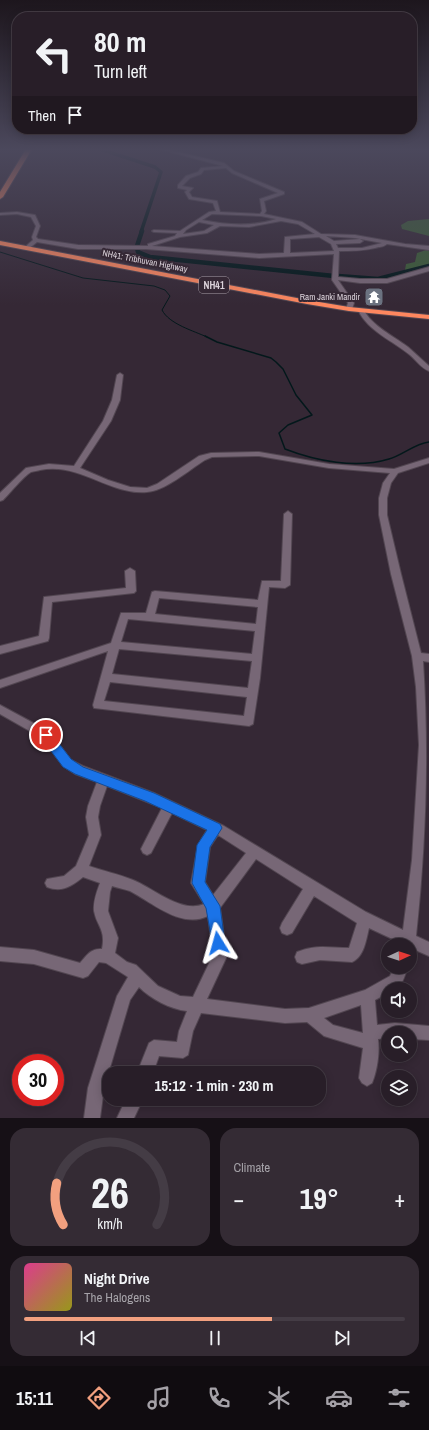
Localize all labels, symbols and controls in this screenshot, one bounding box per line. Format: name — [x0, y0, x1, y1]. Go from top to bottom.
text: 80 m — [94, 23, 146, 61]
icon: left — [28, 28, 80, 80]
text: Turn left — [94, 59, 147, 84]
icon: arrive — [64, 104, 86, 126]
text: Then — [28, 105, 56, 126]
street label: NH41: Tribhuvan Highway — [101, 247, 189, 275]
road number: NH41 — [199, 277, 229, 293]
temple icon: Ram Janki Mandir — [363, 286, 385, 308]
place label: Ram Janki Mandir — [300, 291, 361, 303]
pin — [29, 718, 63, 752]
icon: arrive — [35, 724, 57, 746]
position arrow — [197, 922, 239, 964]
north arrow — [381, 938, 417, 974]
map controls — [381, 938, 417, 1106]
button: sound — [381, 982, 417, 1018]
button: search — [381, 1026, 417, 1062]
speed limit sign: 30 — [12, 1054, 64, 1106]
button: layers — [381, 1070, 417, 1106]
text: 15:12 · 1 min · 230 m — [155, 1075, 273, 1096]
text: Climate — [234, 1159, 270, 1176]
text: 26 — [91, 1165, 129, 1221]
text: 19° — [300, 1178, 339, 1218]
text: − — [234, 1184, 244, 1214]
text: + — [394, 1184, 405, 1214]
text: km/h — [97, 1214, 122, 1233]
text: Night Drive — [84, 1268, 150, 1289]
text: The Halogens — [84, 1289, 150, 1306]
icon: previous — [77, 1327, 99, 1349]
icon: pause — [204, 1327, 226, 1349]
icon: next — [331, 1327, 353, 1349]
icon: directions — [85, 1384, 113, 1412]
icon: music — [145, 1384, 173, 1412]
icon: phone — [205, 1384, 233, 1412]
icon: climate — [265, 1384, 293, 1412]
icon: car — [325, 1384, 353, 1412]
icon: filters — [385, 1384, 413, 1412]
text: 15:11 — [16, 1386, 53, 1411]

